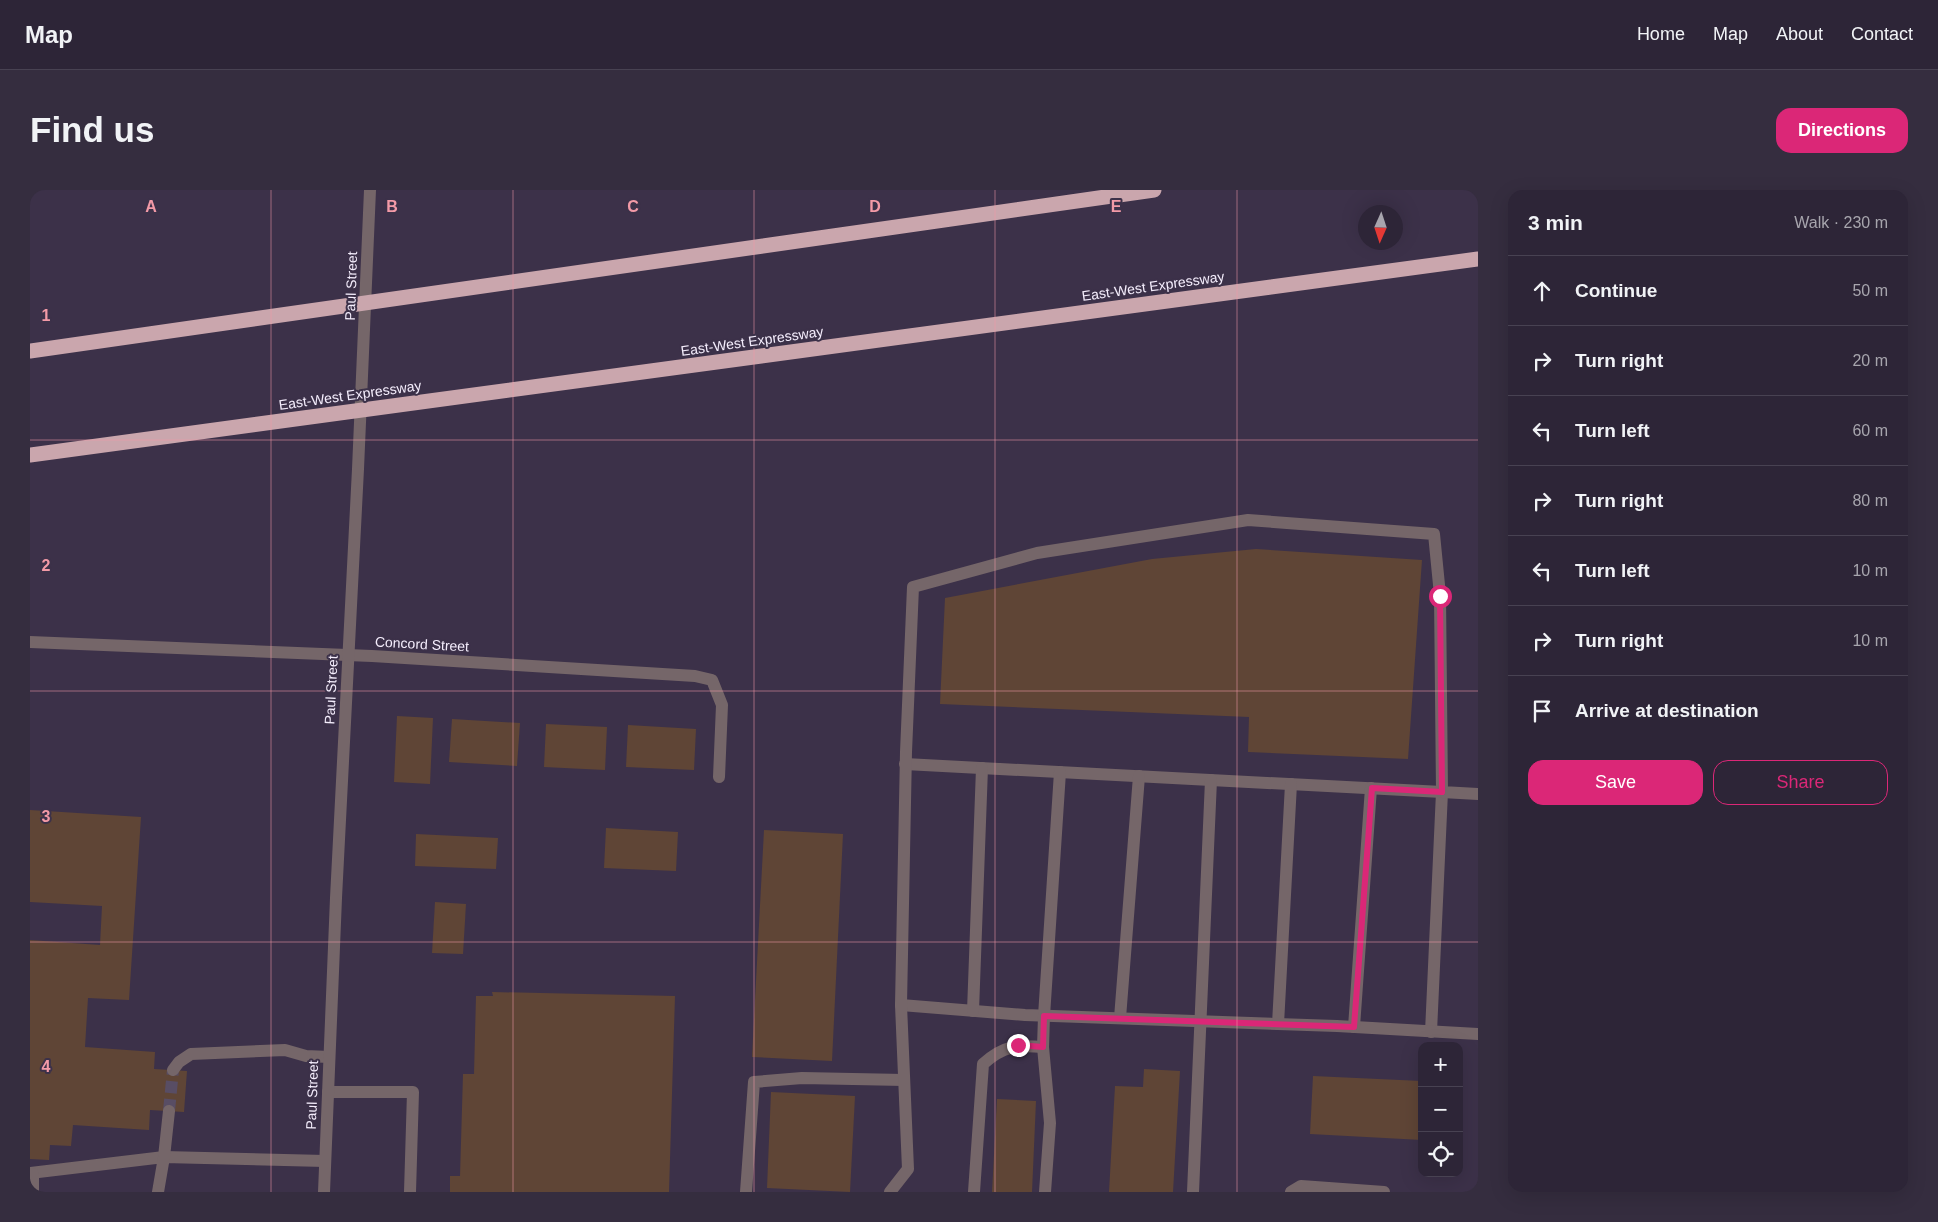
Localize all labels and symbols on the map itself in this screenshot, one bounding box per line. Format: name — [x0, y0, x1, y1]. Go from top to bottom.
text: A — [145, 198, 157, 215]
text: B — [386, 198, 398, 215]
text: C — [627, 198, 639, 215]
text: D — [869, 198, 881, 215]
text: E — [1111, 198, 1122, 215]
north arrow — [1358, 205, 1403, 250]
street label: Paul Street — [342, 251, 360, 321]
street label: East-West Expressway — [1081, 268, 1225, 304]
text: 1 — [42, 307, 51, 324]
street label: East-West Expressway — [680, 323, 824, 359]
street label: East-West Expressway — [278, 377, 422, 413]
text: 2 — [42, 557, 51, 574]
route start — [1429, 585, 1452, 608]
street label: Concord Street — [375, 634, 470, 654]
street label: Paul Street — [321, 655, 341, 725]
text: 3 — [42, 808, 51, 825]
route end — [1007, 1034, 1030, 1057]
text: 4 — [42, 1058, 51, 1075]
street label: Paul Street — [303, 1060, 321, 1130]

